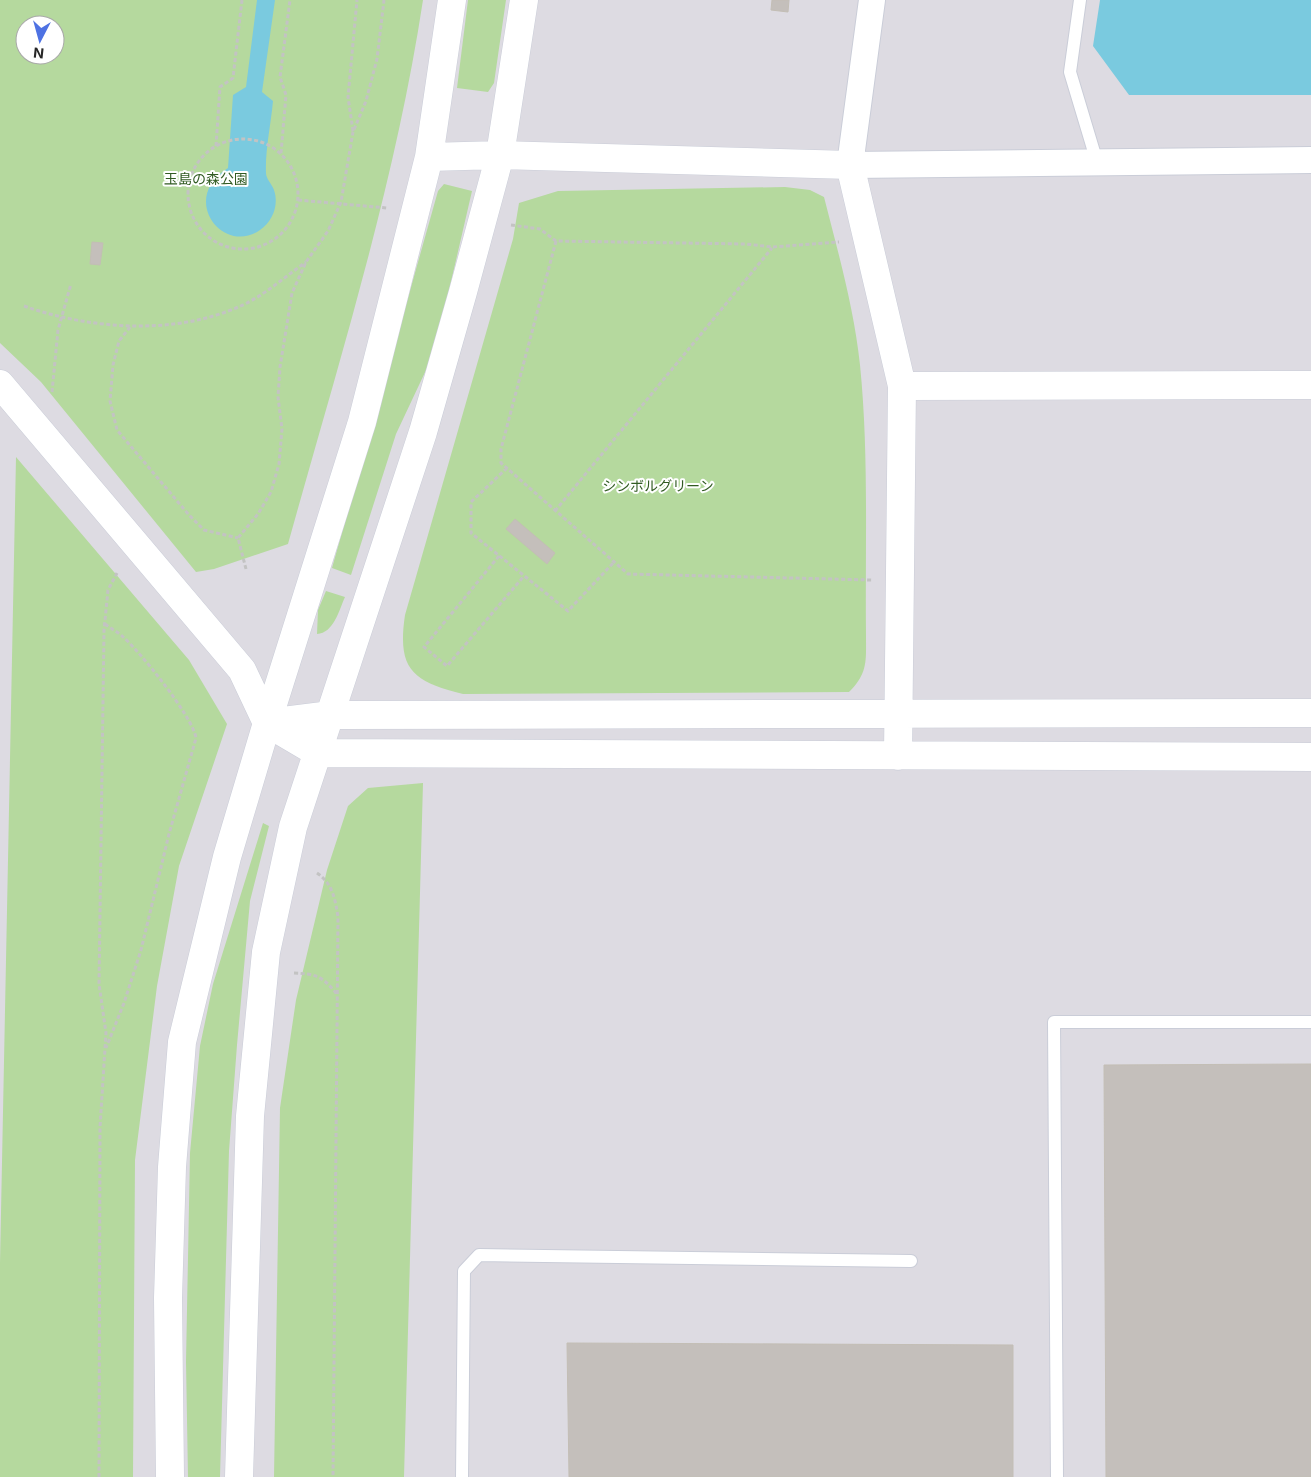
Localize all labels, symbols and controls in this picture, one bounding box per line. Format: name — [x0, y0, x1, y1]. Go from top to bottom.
north arrow — [15, 15, 65, 65]
text: N — [32, 44, 45, 62]
park label: 玉島の森公園 — [164, 170, 248, 187]
park label: シンボルグリーン — [602, 477, 714, 494]

